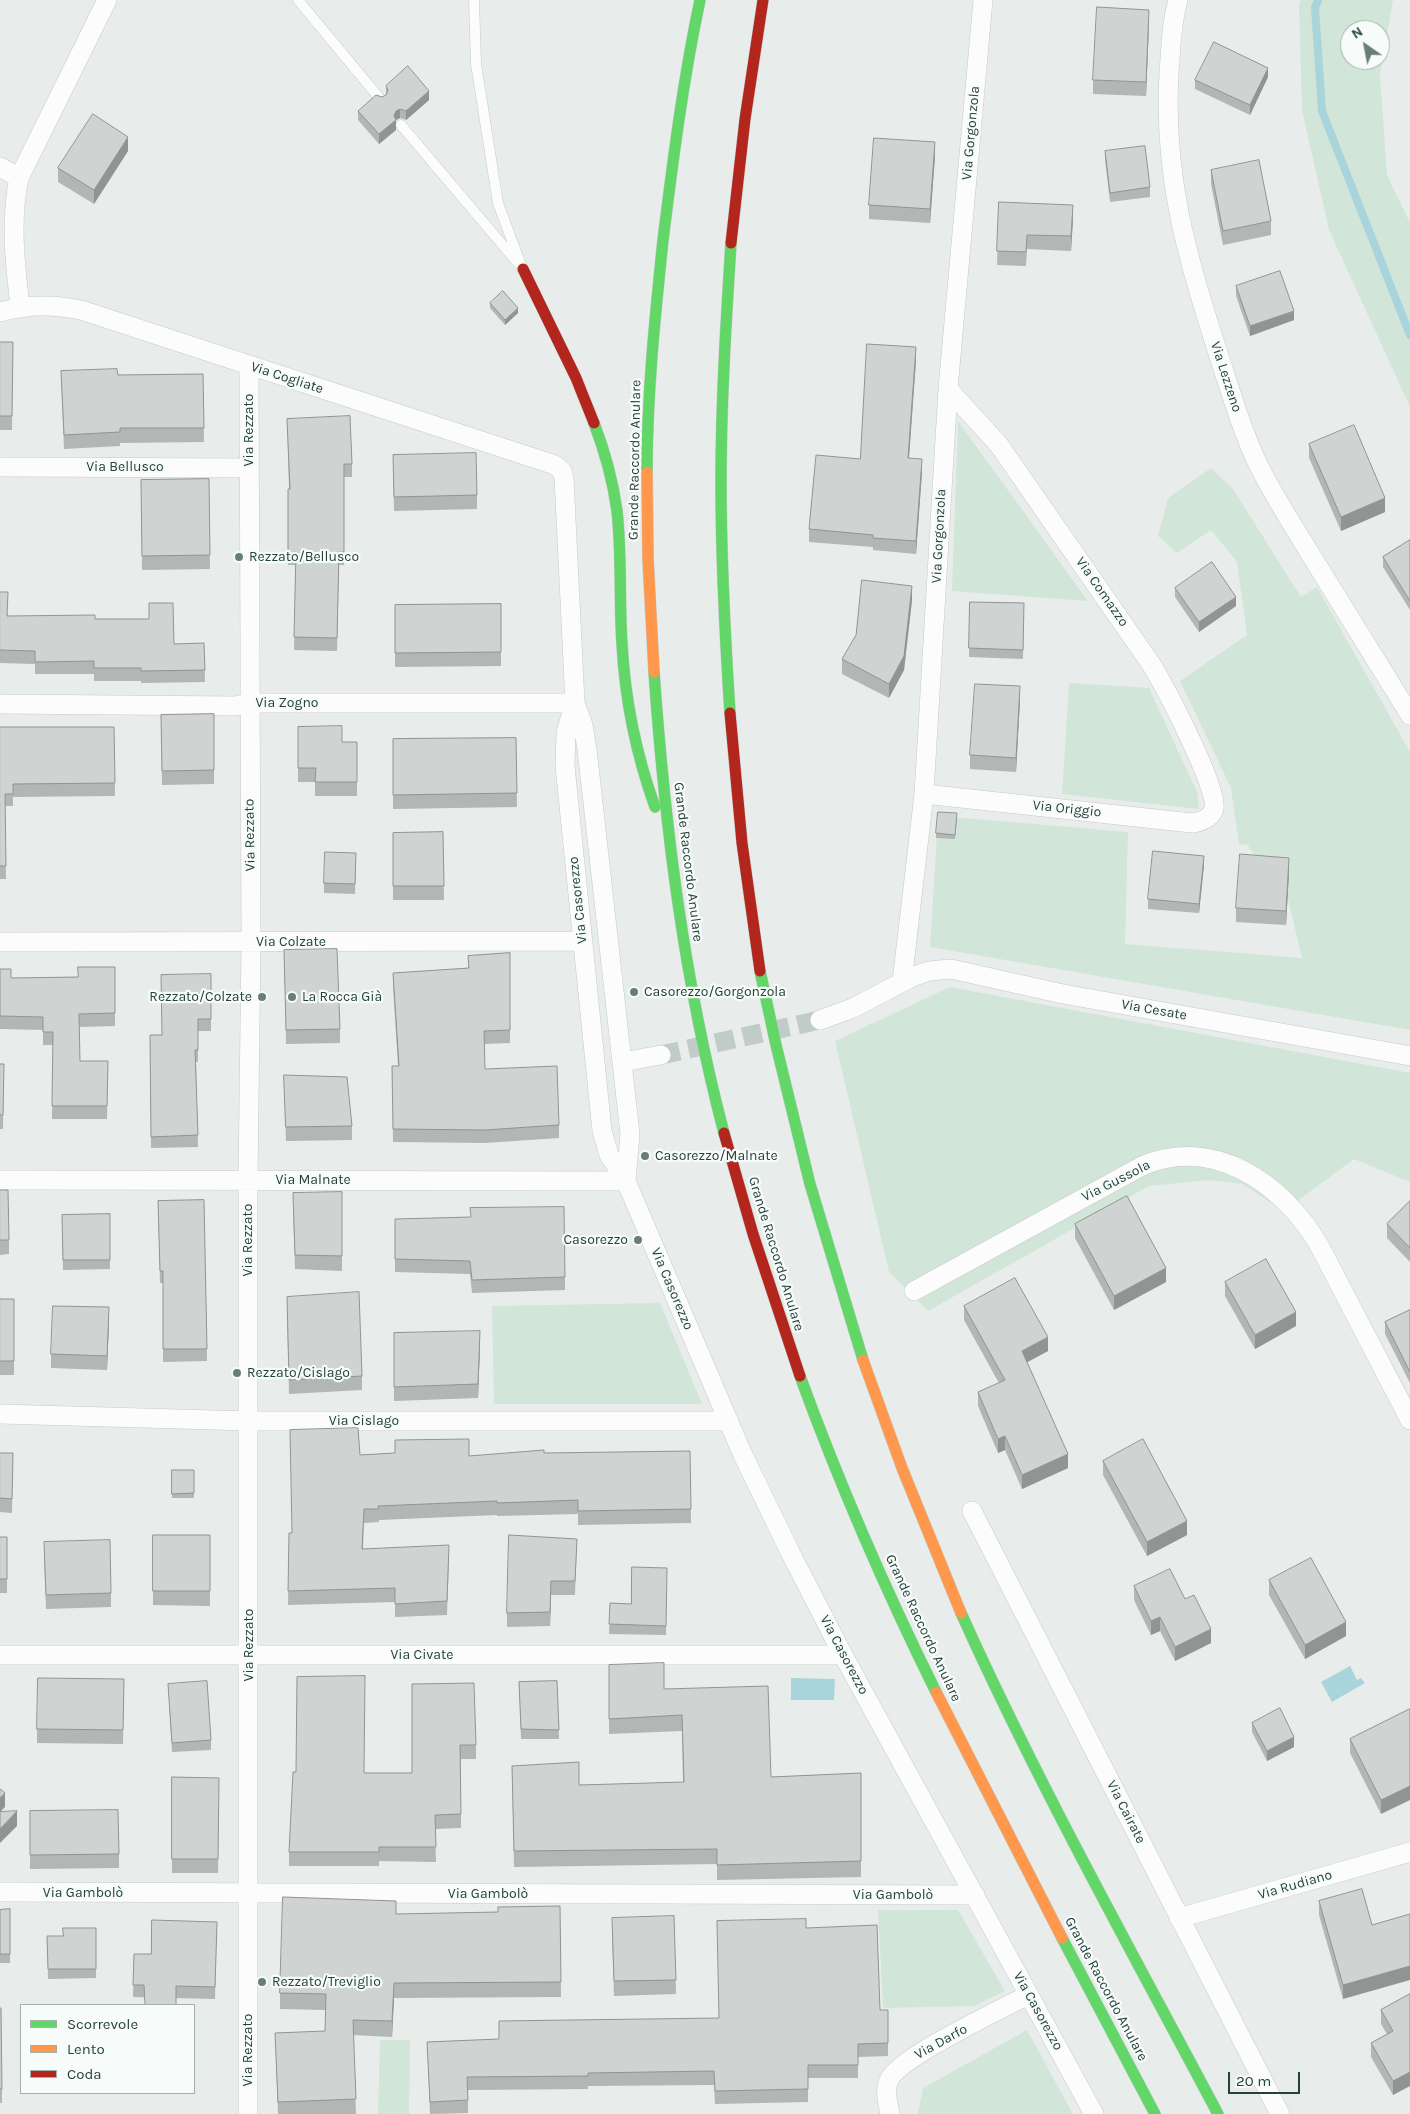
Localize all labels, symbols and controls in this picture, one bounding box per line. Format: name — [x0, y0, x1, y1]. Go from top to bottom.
north arrow — [1340, 20, 1390, 70]
text: N — [1348, 23, 1366, 43]
street label: Via Gorgonzola — [959, 85, 983, 181]
street label: Via Lezzeno — [1207, 340, 1245, 414]
street label: Via Cogliate — [249, 358, 325, 398]
street label: Grande Raccordo Anulare — [625, 380, 645, 540]
street label: Via Rezzato — [241, 394, 257, 466]
street label: Via Bellusco — [86, 459, 164, 475]
street label: Via Gorgonzola — [928, 488, 950, 584]
place label: Rezzato/Bellusco — [249, 549, 359, 565]
marker: Rezzato/Bellusco — [233, 551, 245, 563]
street label: Via Comazzo — [1072, 554, 1132, 630]
street label: Via Zogno — [255, 695, 319, 711]
street label: Grande Raccordo Anulare — [670, 781, 706, 943]
street label: Via Origgio — [1032, 797, 1102, 821]
street label: Via Rezzato — [241, 798, 259, 872]
street label: Via Casorezzo — [565, 856, 591, 944]
street label: Via Colzate — [256, 934, 326, 950]
place label: Casorezzo/Gorgonzola — [644, 984, 786, 1000]
marker: Casorezzo/Gorgonzola — [628, 986, 640, 998]
place label: Rezzato/Colzate — [149, 989, 252, 1005]
place label: La Rocca Già — [302, 989, 382, 1005]
marker: Rezzato/Colzate — [256, 991, 268, 1003]
marker: La Rocca Già — [286, 991, 298, 1003]
street label: Via Cesate — [1120, 996, 1188, 1024]
place label: Casorezzo/Malnate — [655, 1148, 778, 1164]
marker: Casorezzo/Malnate — [639, 1150, 651, 1162]
street label: Via Gussola — [1079, 1157, 1153, 1205]
street label: Via Malnate — [275, 1172, 351, 1188]
street label: Grande Raccordo Anulare — [744, 1175, 808, 1333]
street label: Via Rezzato — [240, 1204, 256, 1276]
place label: Casorezzo — [564, 1232, 628, 1248]
marker: Casorezzo — [632, 1234, 644, 1246]
street label: Via Casorezzo — [647, 1245, 697, 1333]
place label: Rezzato/Cislago — [247, 1365, 350, 1381]
marker: Rezzato/Cislago — [231, 1367, 243, 1379]
street label: Via Cislago — [329, 1413, 399, 1429]
street label: Grande Raccordo Anulare — [881, 1552, 965, 1704]
street label: Via Rezzato — [241, 1609, 257, 1681]
street label: Via Casorezzo — [816, 1612, 872, 1698]
street label: Via Civate — [390, 1647, 454, 1663]
street label: Via Cairate — [1103, 1778, 1149, 1846]
street label: Via Rudiano — [1256, 1866, 1334, 1904]
street label: Via Gambolò — [43, 1885, 123, 1901]
street label: Via Gambolò — [448, 1886, 528, 1902]
street label: Via Gambolò — [853, 1887, 933, 1903]
street label: Grande Raccordo Anulare — [1061, 1914, 1151, 2064]
street label: Via Casorezzo — [1009, 1969, 1067, 2053]
place label: Rezzato/Treviglio — [272, 1974, 381, 1990]
marker: Rezzato/Treviglio — [256, 1976, 268, 1988]
legend — [20, 2004, 195, 2094]
street label: Via Rezzato — [240, 2014, 256, 2086]
text: Scorrevole — [67, 2015, 138, 2033]
street label: Via Darfo — [912, 2021, 970, 2063]
text: Lento — [67, 2040, 105, 2058]
scale bar — [1230, 2062, 1302, 2094]
text: Coda — [67, 2065, 102, 2083]
text: 20 m — [1236, 2072, 1271, 2090]

